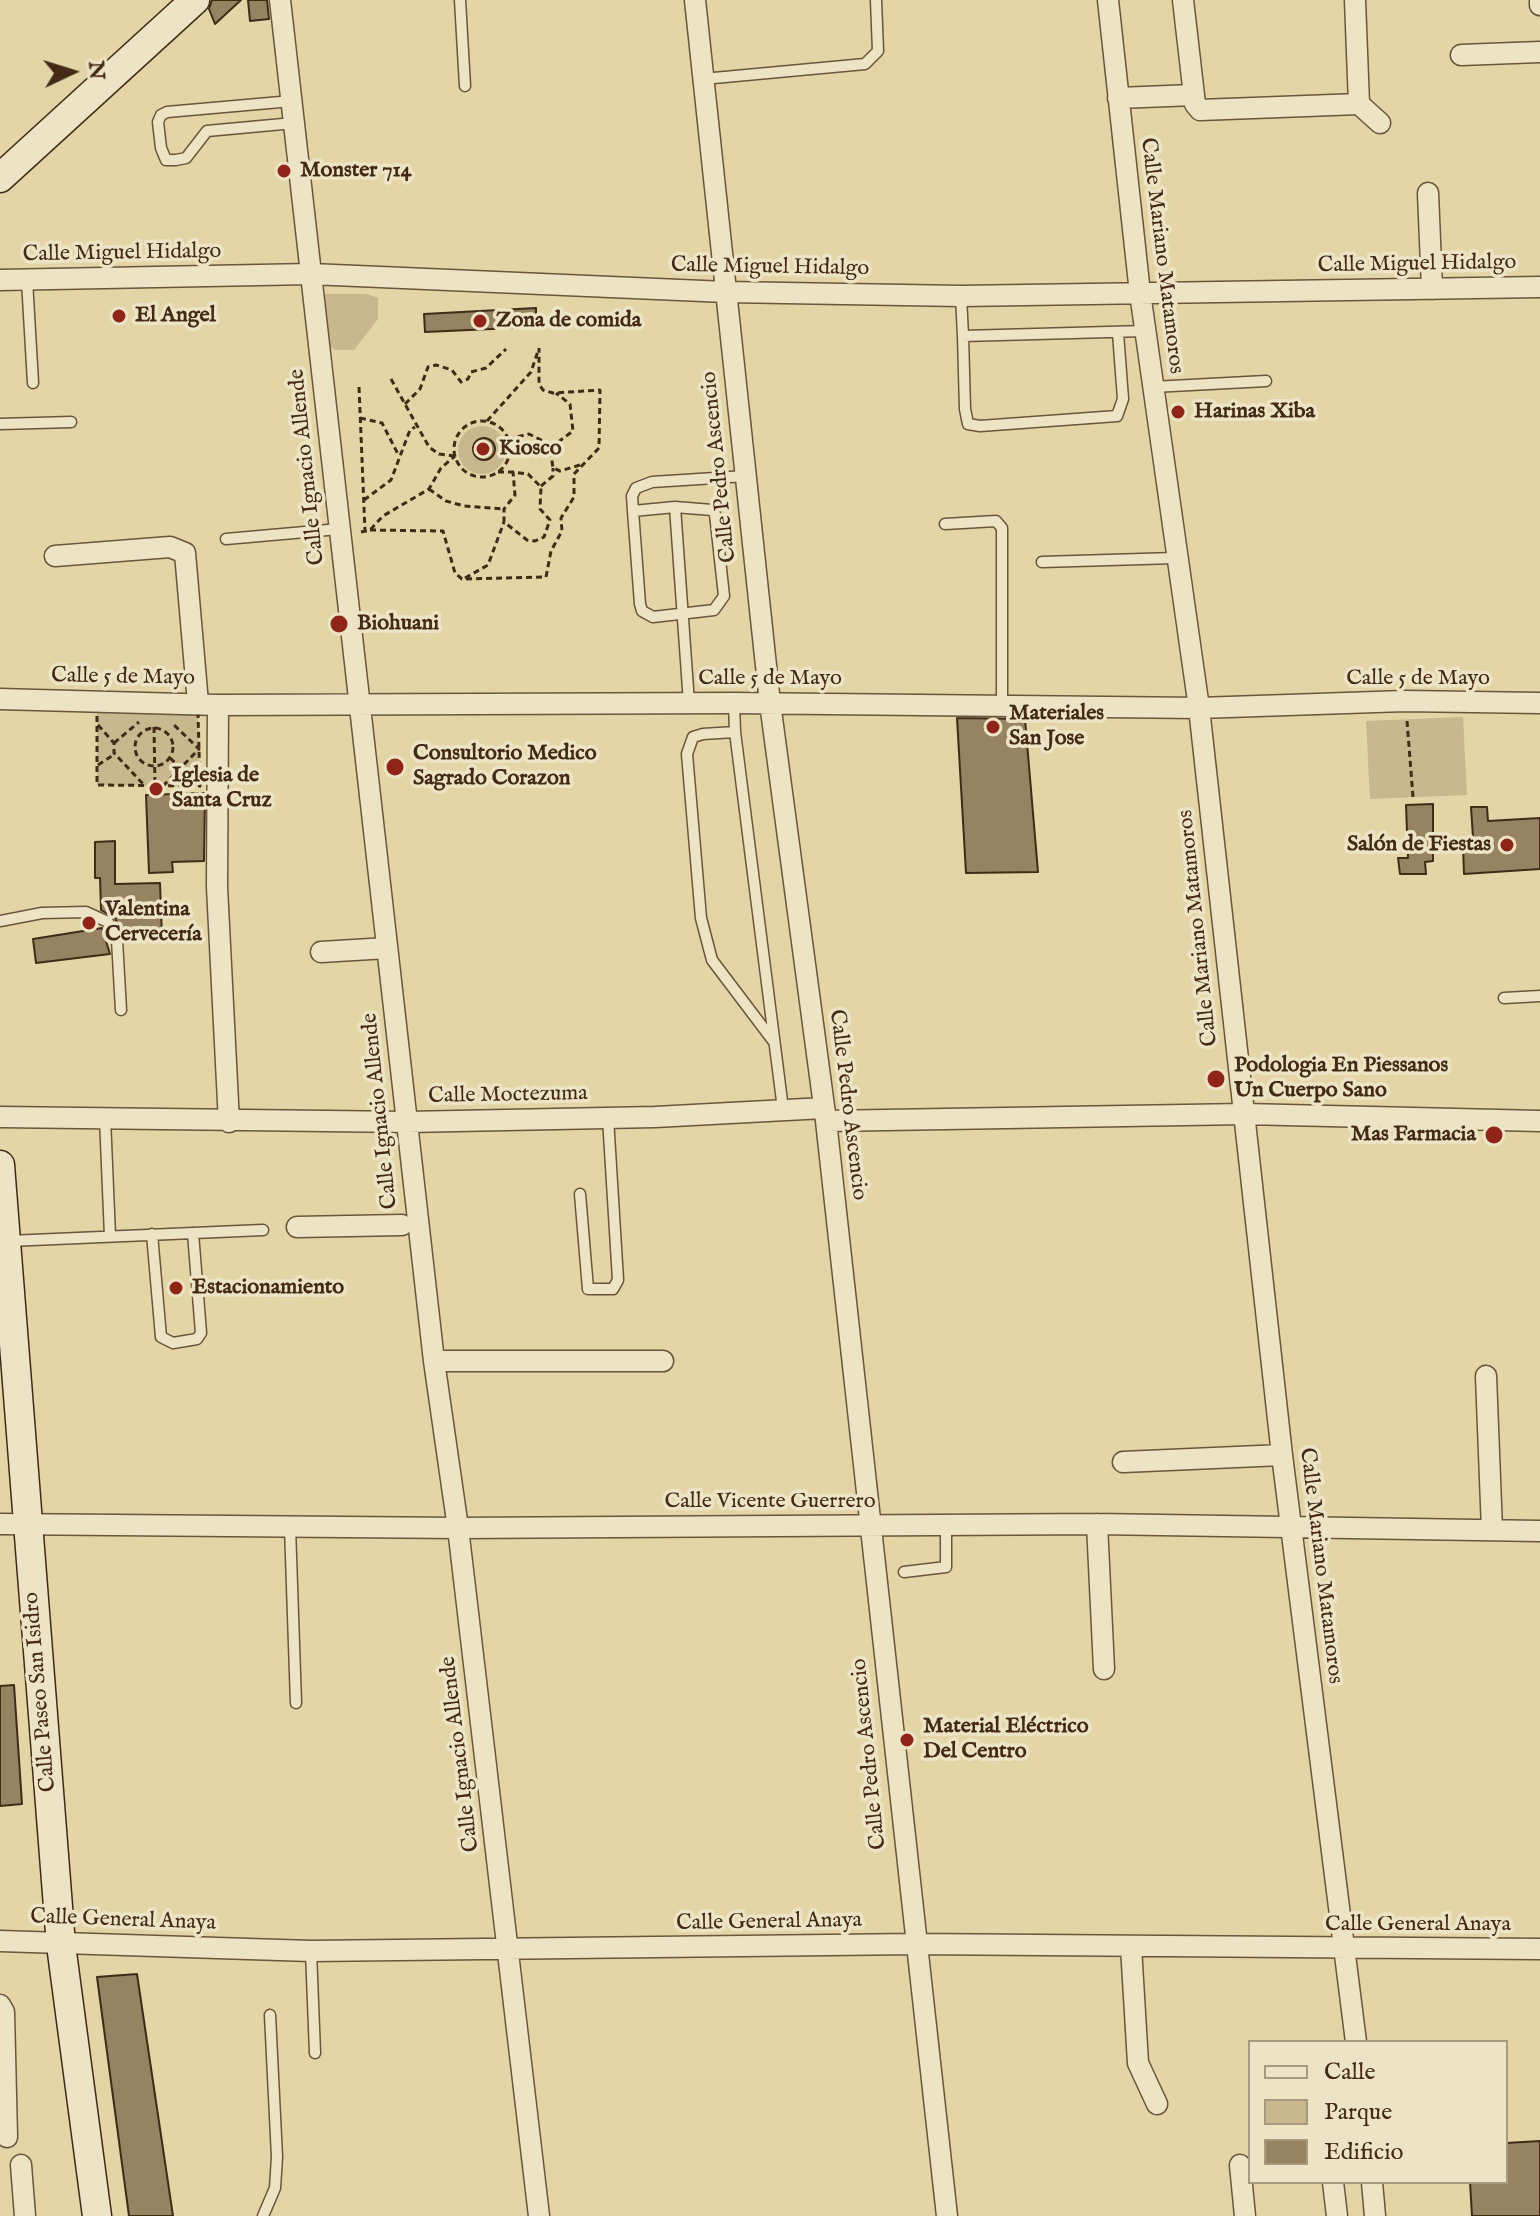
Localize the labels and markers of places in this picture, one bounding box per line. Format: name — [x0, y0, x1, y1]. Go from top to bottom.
place label: Monster 714 — [300, 158, 411, 184]
marker: Monster 714 — [275, 162, 293, 180]
place label: El Angel — [135, 303, 216, 329]
marker: El Angel — [110, 307, 128, 325]
place label: Zona de comida — [496, 308, 641, 334]
marker: Zona de comida — [471, 312, 489, 330]
place label: Harinas Xiba — [1194, 399, 1315, 425]
marker: Harinas Xiba — [1169, 403, 1187, 421]
place label: Kiosco — [499, 436, 562, 462]
marker: Kiosco — [474, 440, 492, 458]
place label: Biohuani — [357, 611, 439, 637]
marker: Biohuani — [328, 613, 350, 635]
place label: Materiales San Jose — [1009, 701, 1104, 752]
marker: Materiales San Jose — [984, 718, 1002, 736]
place label: Consultorio Medico Sagrado Corazon — [413, 741, 597, 792]
marker: Consultorio Medico Sagrado Corazon — [384, 756, 406, 778]
place label: Iglesia de Santa Cruz — [172, 763, 272, 814]
marker: Iglesia de Santa Cruz — [147, 780, 165, 798]
place label: Salón de Fiestas — [1347, 832, 1491, 858]
marker: Salón de Fiestas — [1498, 836, 1516, 854]
place label: Valentina Cervecería — [105, 897, 202, 948]
marker: Valentina Cervecería — [80, 914, 98, 932]
place label: Podologia En Piessanos Un Cuerpo Sano — [1234, 1053, 1448, 1104]
marker: Podologia En Piessanos Un Cuerpo Sano — [1205, 1068, 1227, 1090]
place label: Mas Farmacia — [1351, 1122, 1476, 1148]
marker: Mas Farmacia — [1483, 1124, 1505, 1146]
place label: Estacionamiento — [192, 1275, 344, 1301]
marker: Estacionamiento — [167, 1279, 185, 1297]
place label: Material Eléctrico Del Centro — [923, 1714, 1089, 1766]
marker: Material Eléctrico Del Centro — [898, 1731, 916, 1749]

